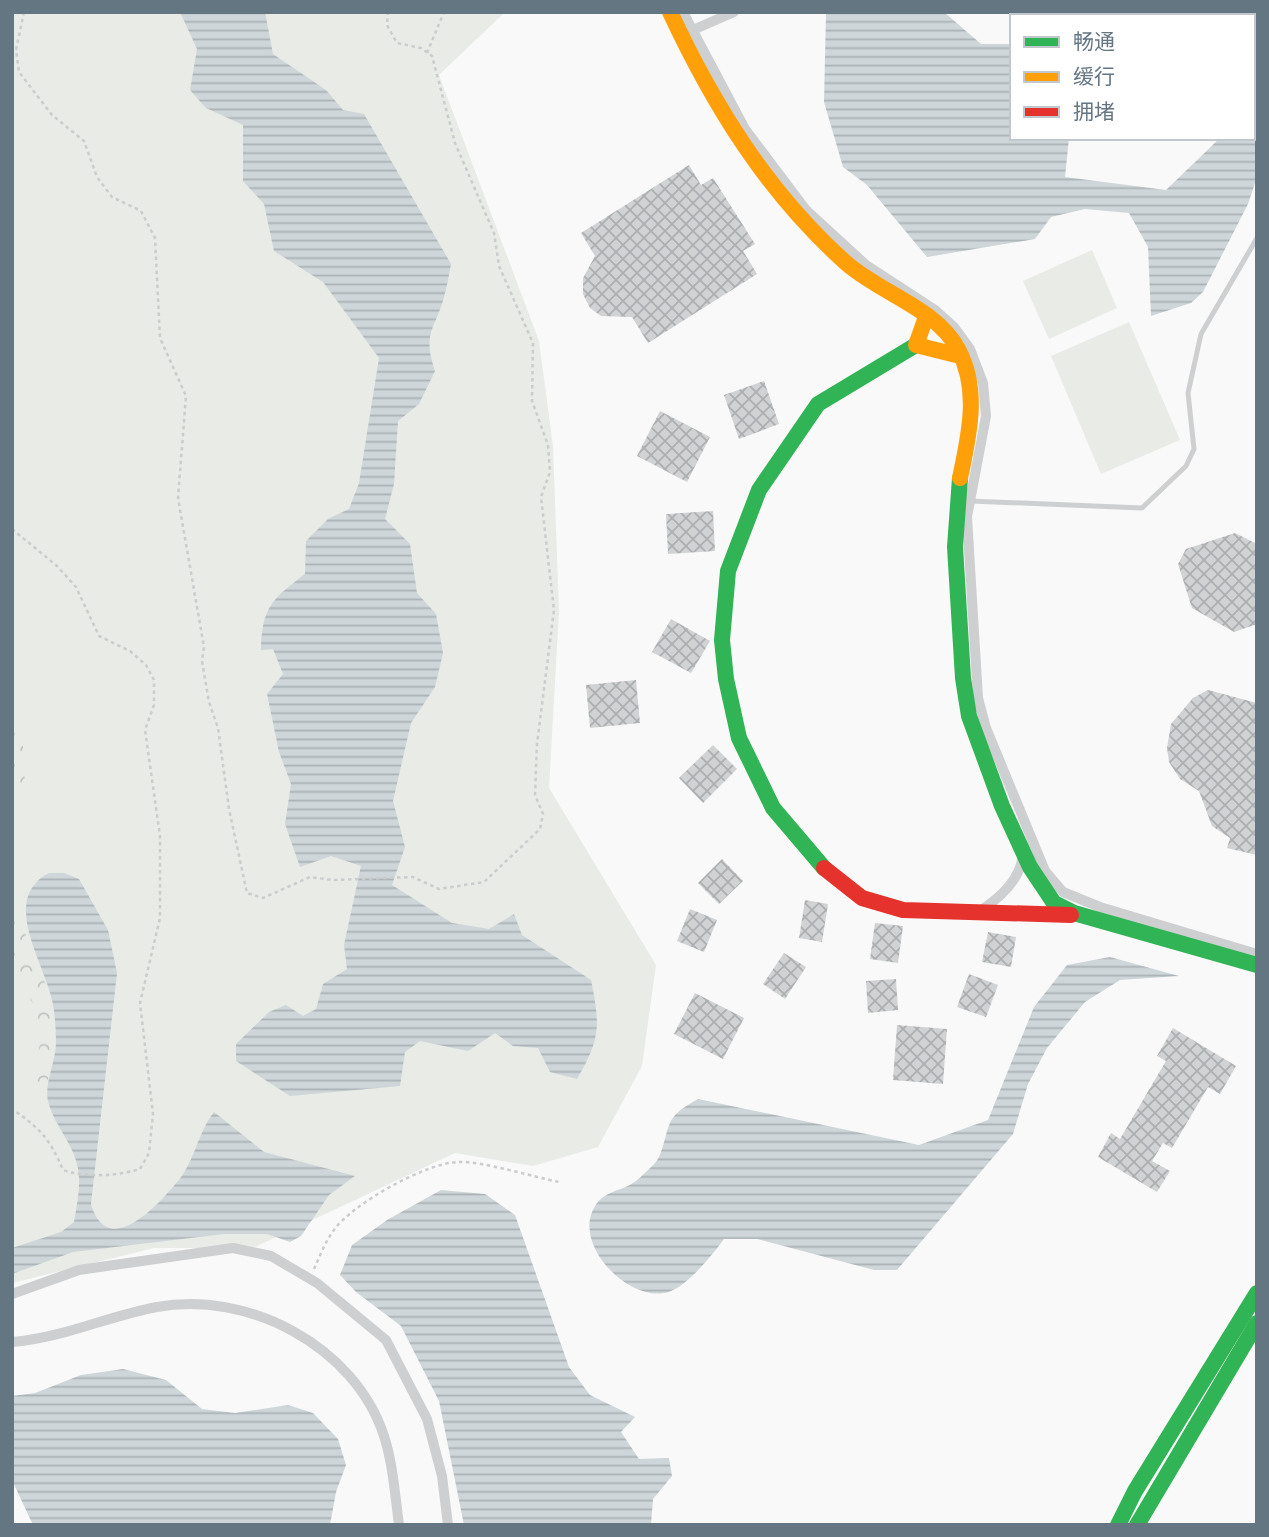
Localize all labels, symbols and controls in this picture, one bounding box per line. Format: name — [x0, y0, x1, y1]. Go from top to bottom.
legend — [1010, 14, 1255, 140]
text: 畅通 — [1073, 29, 1115, 55]
text: 缓行 — [1073, 64, 1115, 90]
text: 拥堵 — [1073, 99, 1115, 125]

